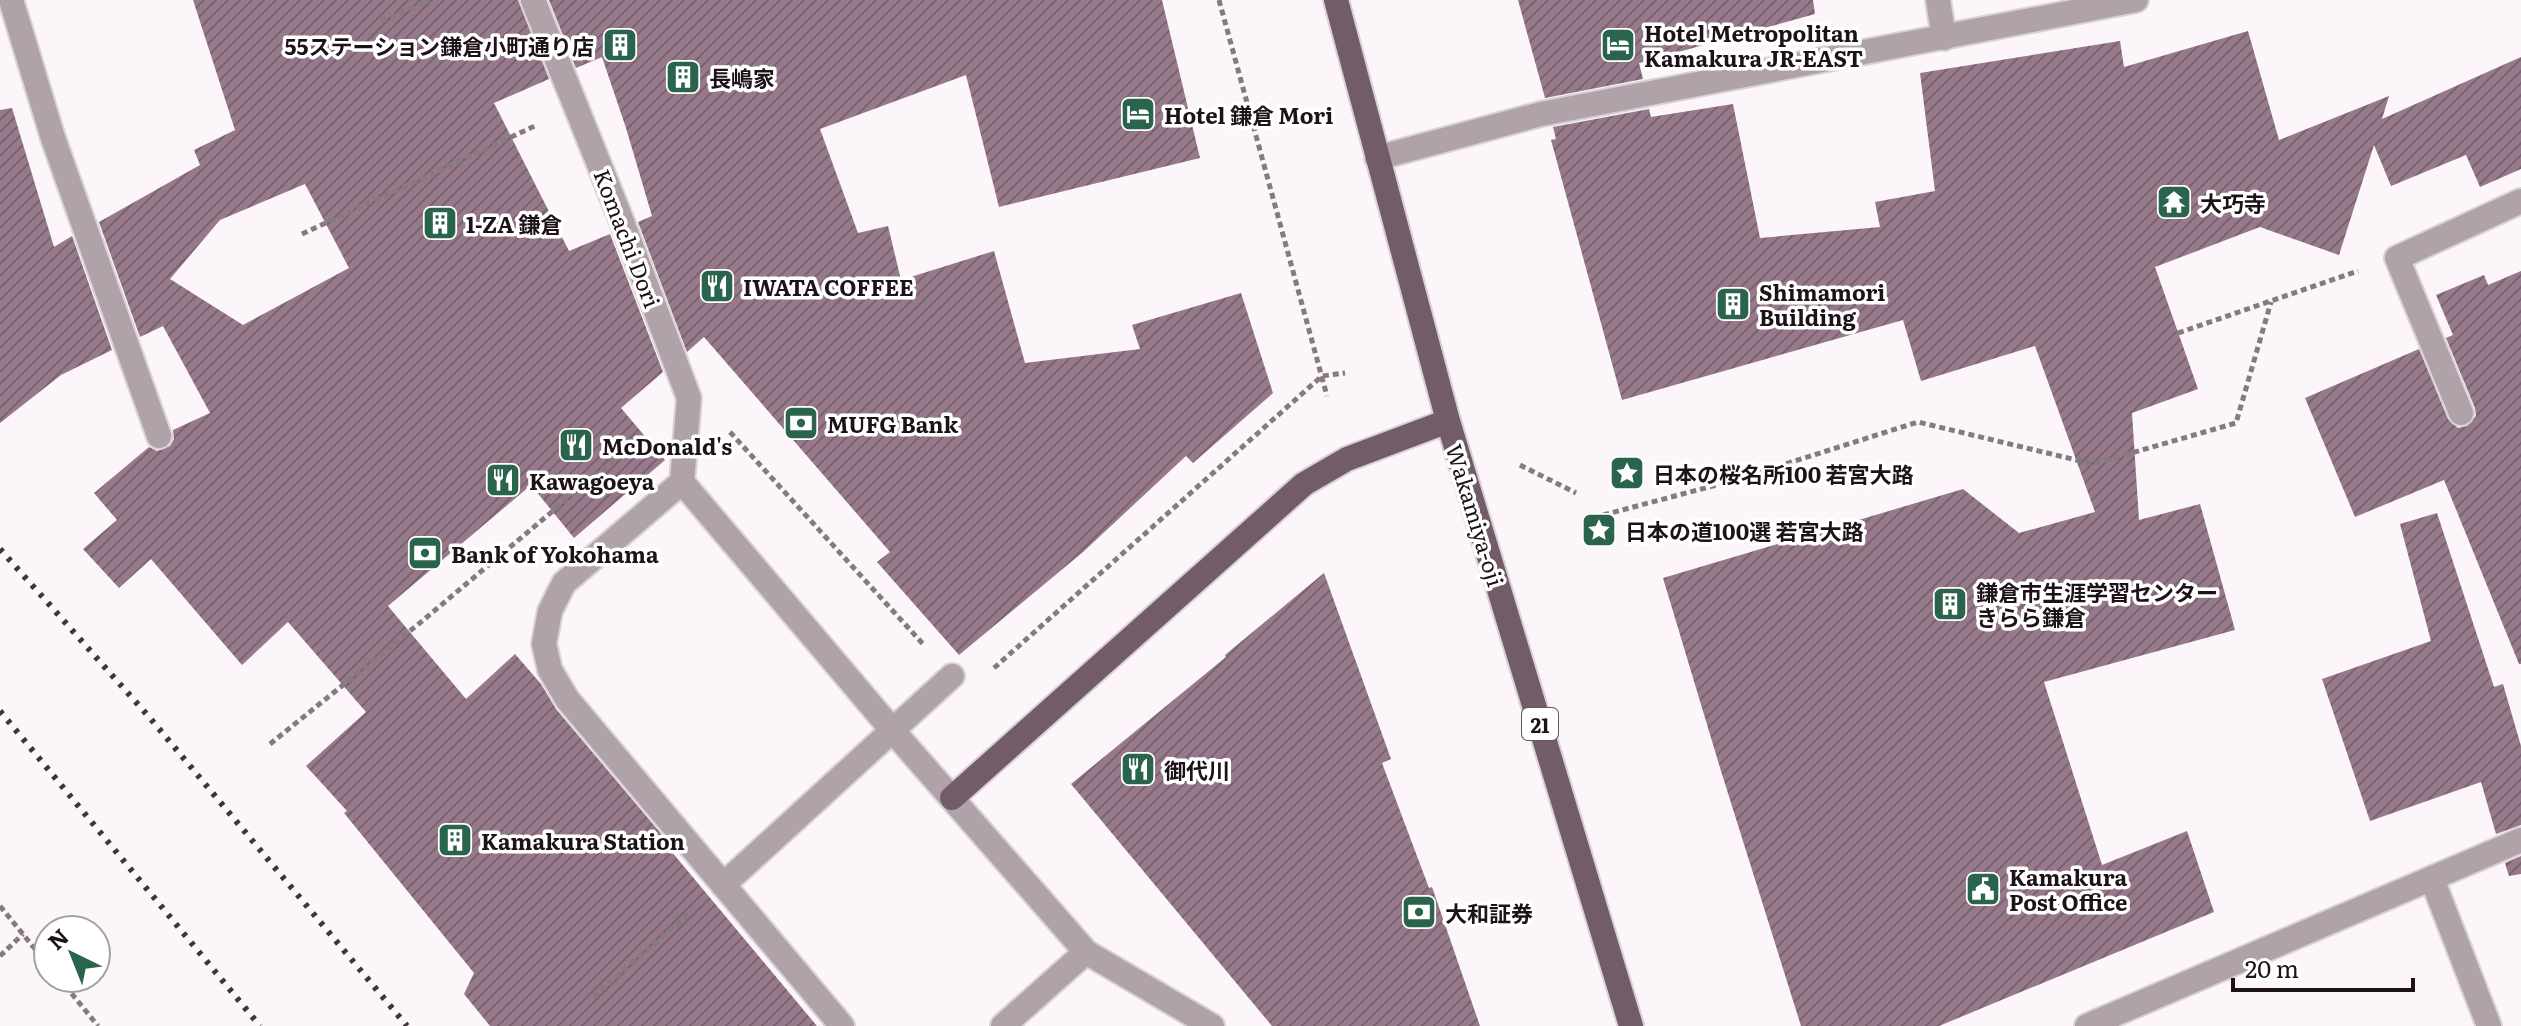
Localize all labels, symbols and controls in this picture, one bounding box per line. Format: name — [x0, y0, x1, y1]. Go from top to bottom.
place label: Hotel Metropolitan Kamakura JR-EAST — [1644, 16, 1863, 74]
building icon: 55ステーション鎌倉小町通り店 — [601, 26, 639, 64]
hotel icon: Hotel Metropolitan Kamakura JR-EAST — [1599, 26, 1637, 64]
place label: 55ステーション鎌倉小町通り店 — [285, 29, 594, 62]
building icon: 長嶋家 — [664, 58, 702, 96]
place label: 長嶋家 — [709, 61, 775, 94]
hotel icon: Hotel 鎌倉 Mori — [1119, 95, 1157, 133]
place label: Hotel 鎌倉 Mori — [1164, 98, 1333, 131]
street label: Komachi Dori — [586, 164, 670, 312]
temple icon: 大巧寺 — [2155, 183, 2193, 221]
place label: 大巧寺 — [2200, 186, 2266, 219]
building icon: 1-ZA 鎌倉 — [421, 204, 459, 242]
place label: 1-ZA 鎌倉 — [466, 207, 562, 240]
restaurant icon: IWATA COFFEE — [698, 267, 736, 305]
place label: IWATA COFFEE — [743, 270, 914, 303]
place label: Shimamori Building — [1759, 275, 1885, 333]
building icon: Shimamori Building — [1714, 285, 1752, 323]
bank icon: MUFG Bank — [782, 404, 820, 442]
place label: MUFG Bank — [827, 407, 959, 440]
restaurant icon: McDonald's — [557, 426, 595, 464]
place label: McDonald's — [602, 429, 732, 462]
street label: Wakamiya-oji — [1439, 440, 1513, 590]
place icon: 日本の桜名所100 若宮大路 — [1608, 454, 1646, 492]
place label: 日本の桜名所100 若宮大路 — [1653, 457, 1914, 490]
restaurant icon: Kawagoeya — [484, 461, 522, 499]
place label: Kawagoeya — [529, 464, 655, 497]
place icon: 日本の道100選 若宮大路 — [1580, 511, 1618, 549]
place label: 日本の道100選 若宮大路 — [1625, 514, 1864, 547]
bank icon: Bank of Yokohama — [406, 534, 444, 572]
place label: Bank of Yokohama — [451, 537, 659, 570]
place label: 鎌倉市生涯学習センター きらら鎌倉 — [1976, 575, 2218, 633]
building icon: 鎌倉市生涯学習センター きらら鎌倉 — [1931, 585, 1969, 623]
road number: 21 — [1522, 708, 1558, 740]
restaurant icon: 御代川 — [1119, 750, 1157, 788]
place label: 御代川 — [1164, 753, 1230, 786]
building icon: Kamakura Station — [436, 821, 474, 859]
place label: Kamakura Station — [481, 824, 685, 857]
place label: Kamakura Post Office — [2009, 860, 2128, 918]
public building icon: Kamakura Post Office — [1964, 870, 2002, 908]
bank icon: 大和証券 — [1400, 893, 1438, 931]
place label: 大和証券 — [1445, 896, 1533, 929]
north arrow — [32, 914, 112, 994]
text: N — [39, 920, 75, 957]
scale bar — [2233, 942, 2413, 992]
text: 20 m — [2245, 950, 2299, 985]

